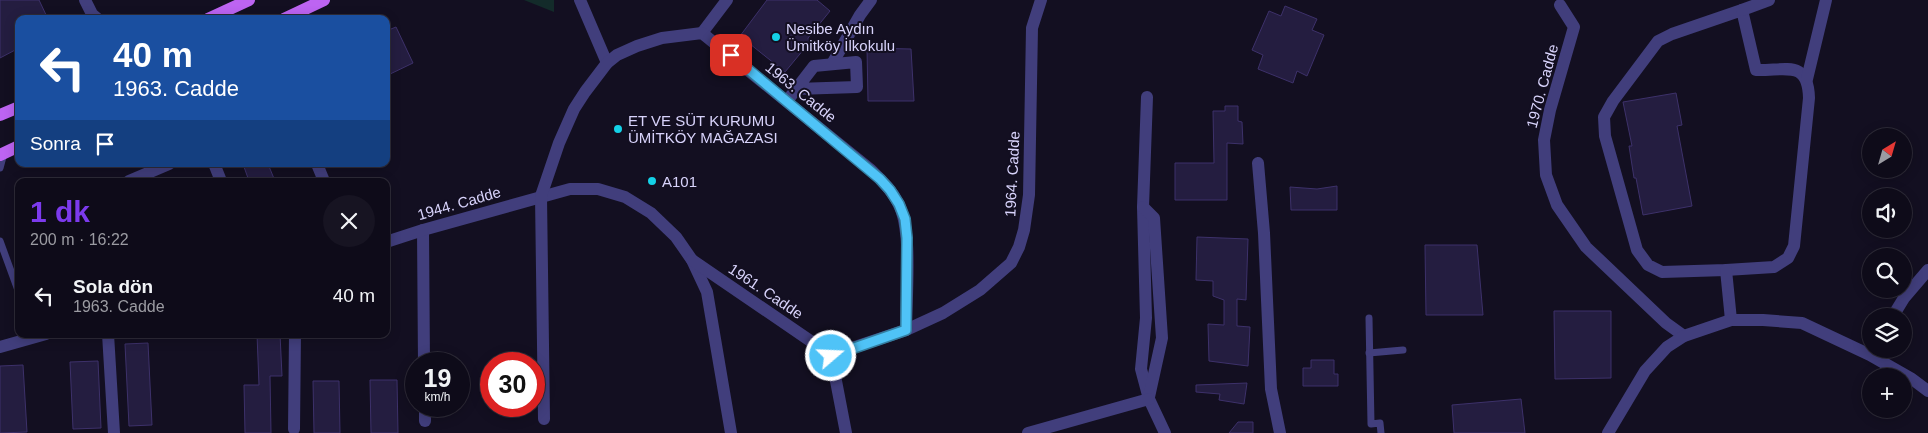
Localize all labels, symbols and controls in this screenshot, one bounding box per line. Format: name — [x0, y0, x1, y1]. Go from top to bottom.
place label: Nesibe Aydın Ümitköy İlkokulu — [786, 20, 895, 54]
marker: Nesibe Aydın Ümitköy İlkokulu — [770, 31, 782, 43]
pin — [710, 34, 752, 76]
icon: left — [30, 35, 95, 100]
text: 40 m — [113, 35, 193, 74]
icon: arrive — [717, 41, 745, 69]
street label: 1970. Cadde — [1523, 42, 1561, 130]
street label: 1963. Cadde — [762, 58, 840, 126]
text: 1963. Cadde — [113, 76, 239, 101]
place label: ET VE SÜT KURUMU ÜMİTKÖY MAĞAZASI — [628, 112, 778, 146]
marker: ET VE SÜT KURUMU ÜMİTKÖY MAĞAZASI — [612, 123, 624, 135]
north arrow — [1862, 128, 1912, 178]
map controls — [1862, 128, 1912, 418]
icon: arrive — [91, 130, 119, 158]
street label: 1964. Cadde — [1001, 131, 1023, 217]
text: Sonra — [30, 133, 81, 154]
place label: A101 — [662, 173, 697, 190]
marker: A101 — [646, 175, 658, 187]
street label: 1944. Cadde — [415, 183, 503, 223]
button: sound — [1862, 188, 1912, 238]
text: 1 dk — [30, 195, 90, 228]
button: close — [323, 195, 375, 247]
text: 200 m · 16:22 — [30, 231, 129, 248]
button: search — [1862, 248, 1912, 298]
street label: 1961. Cadde — [726, 260, 806, 322]
text: Sola dön — [73, 276, 153, 297]
icon: left — [30, 282, 58, 310]
text: 40 m — [333, 285, 375, 306]
text: 1963. Cadde — [73, 298, 165, 315]
button: layers — [1862, 308, 1912, 358]
position arrow — [804, 329, 856, 381]
speed limit sign: 30 — [480, 352, 545, 417]
text: 19 — [424, 364, 451, 392]
button: + — [1862, 368, 1912, 418]
text: km/h — [424, 390, 451, 404]

